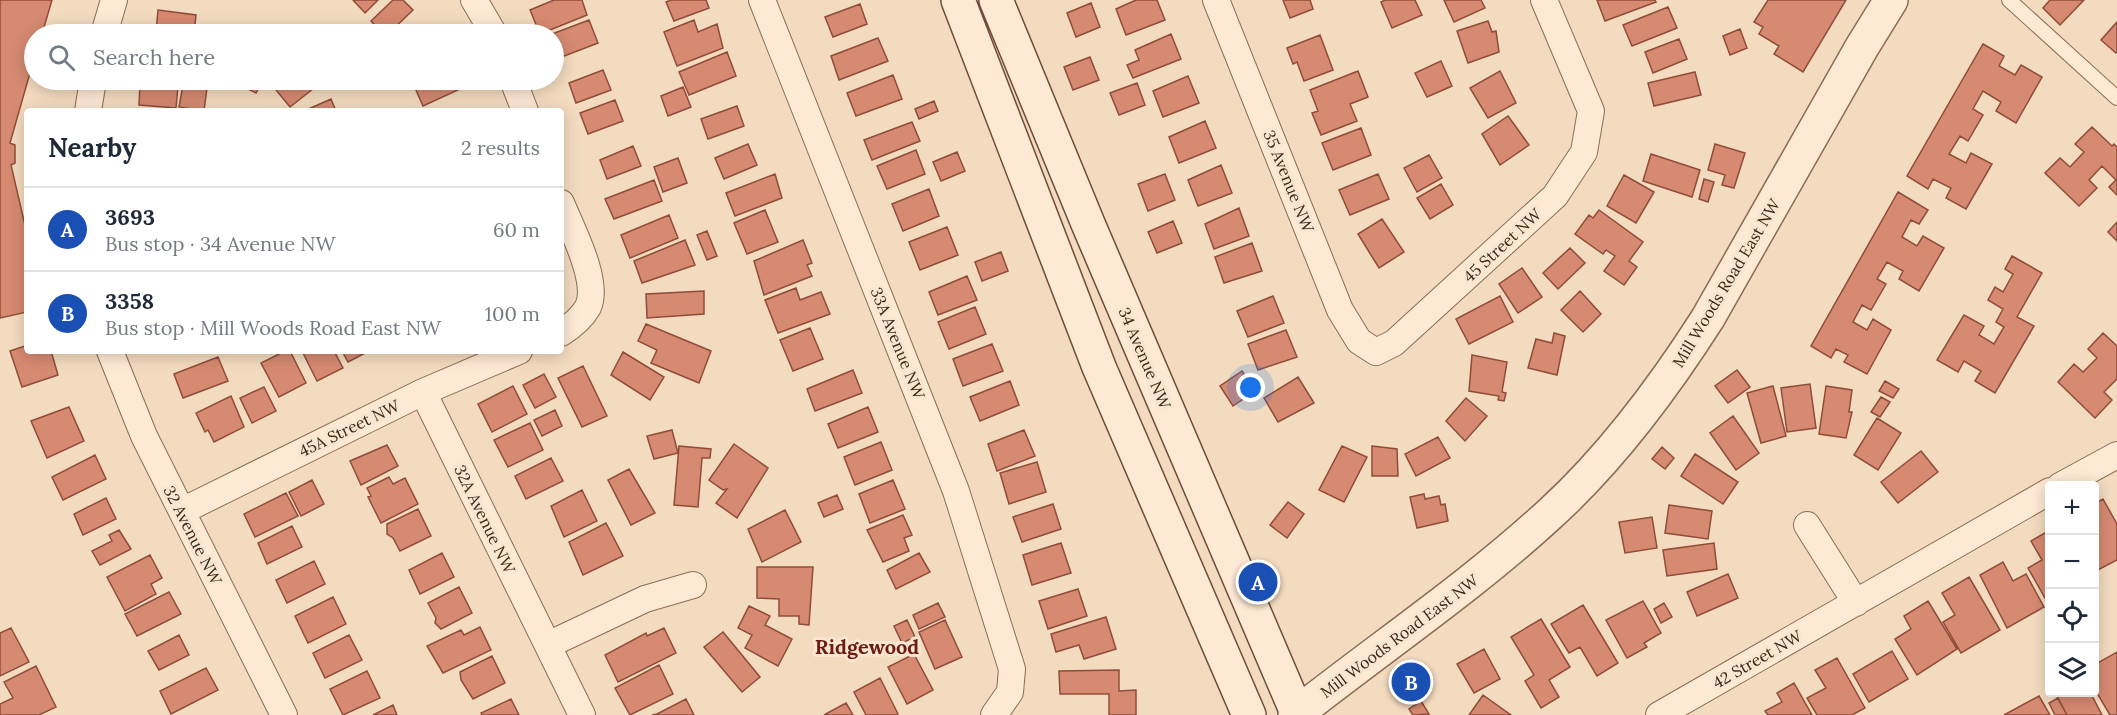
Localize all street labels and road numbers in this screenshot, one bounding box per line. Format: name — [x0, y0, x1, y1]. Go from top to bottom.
street label: 35 Avenue NW — [1259, 127, 1319, 236]
street label: Mill Woods Road East NW — [1668, 194, 1785, 371]
street label: 45 Street NW — [1459, 203, 1546, 286]
street label: 33A Avenue NW — [866, 284, 930, 403]
street label: 34 Avenue NW — [1115, 304, 1176, 413]
street label: 45A Street NW — [295, 395, 403, 461]
street label: 32A Avenue NW — [450, 461, 520, 578]
street label: 32 Avenue NW — [159, 482, 227, 589]
street label: Mill Woods Road East NW — [1316, 569, 1483, 702]
street label: 42 Street NW — [1709, 625, 1806, 692]

